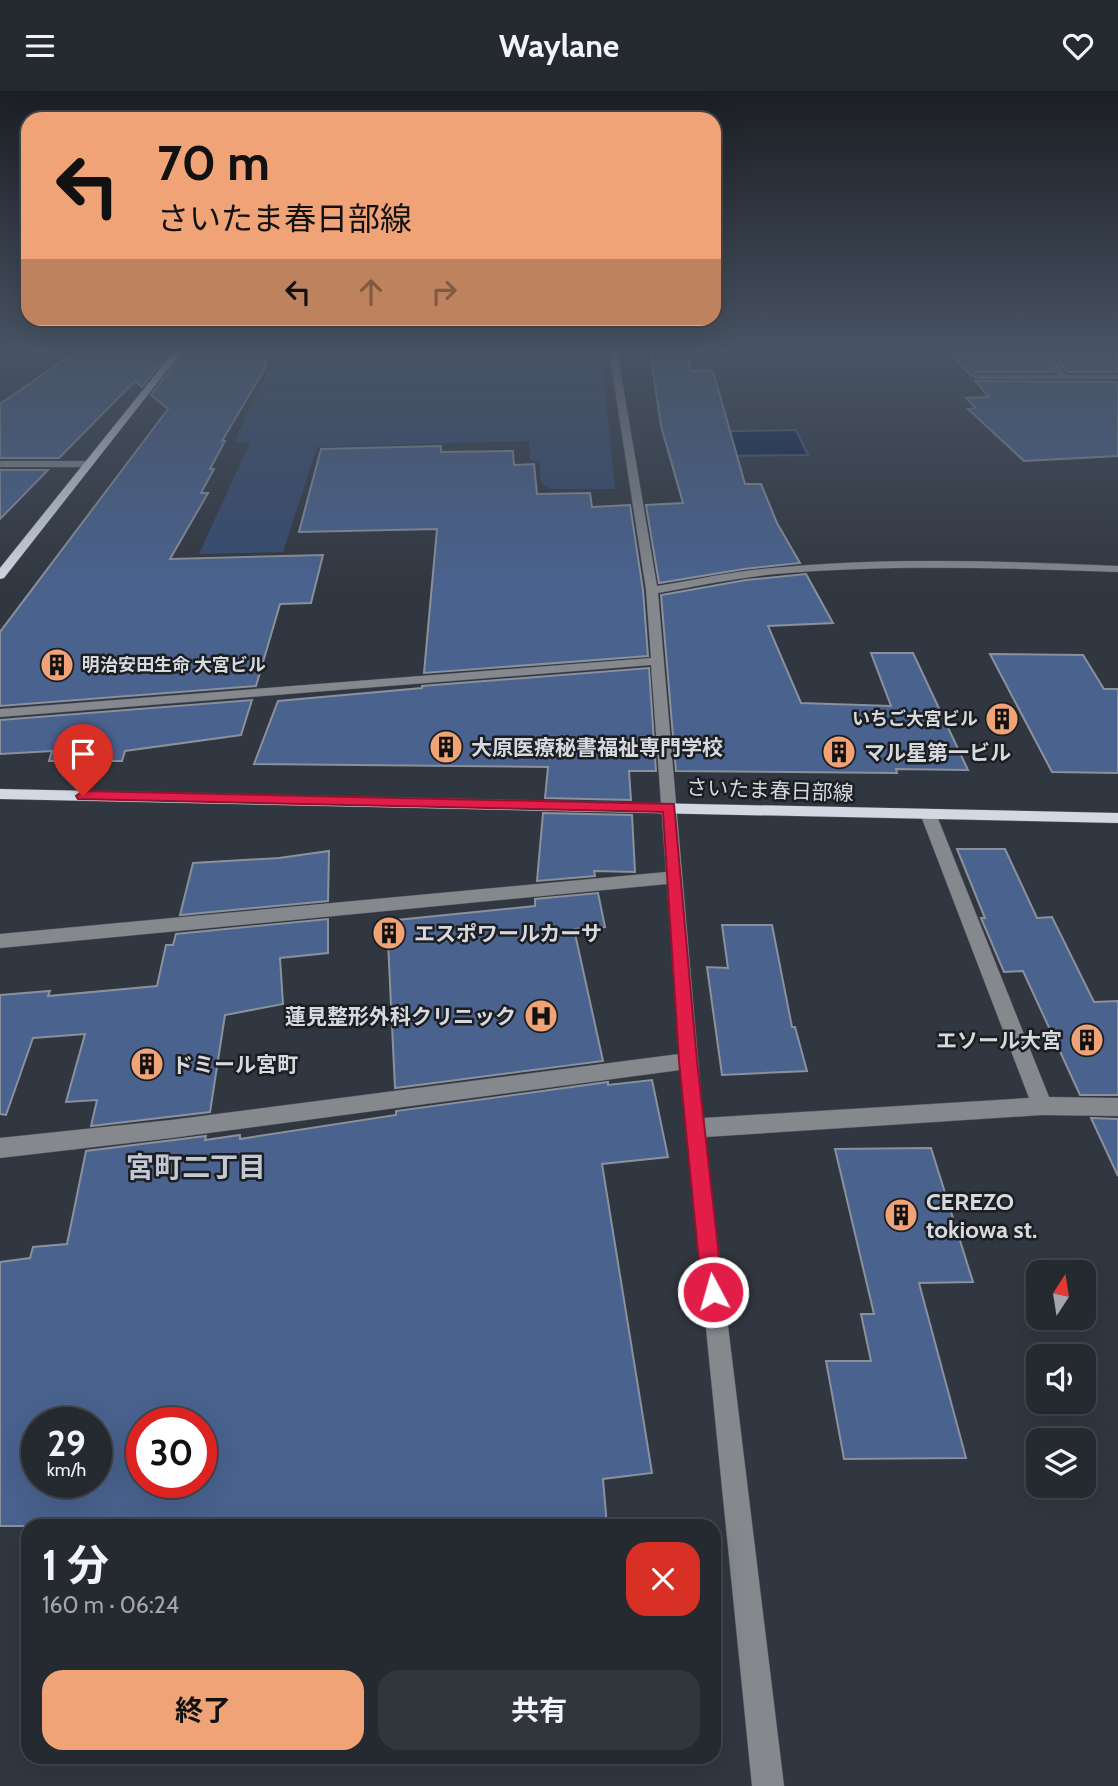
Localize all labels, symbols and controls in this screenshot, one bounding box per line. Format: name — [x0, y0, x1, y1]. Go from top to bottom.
text: Waylane — [499, 26, 619, 65]
icon: menu — [21, 27, 59, 65]
icon: heart — [1059, 27, 1097, 65]
text: 70 m — [157, 133, 270, 192]
icon: left — [42, 140, 133, 231]
text: さいたま春日部線 — [157, 199, 412, 238]
icon: left — [279, 273, 317, 311]
icon: ahead — [352, 273, 390, 311]
icon: right — [425, 273, 463, 311]
building icon: 明治安田生命 大宮ビル — [38, 646, 76, 684]
place label: 明治安田生命 大宮ビル — [82, 654, 266, 676]
building icon: いちご大宮ビル — [983, 700, 1021, 738]
place label: いちご大宮ビル — [852, 708, 978, 730]
pin — [53, 724, 113, 796]
building icon: 大原医療秘書福祉専門学校 — [427, 728, 465, 766]
building icon: マル星第一ビル — [820, 733, 858, 771]
icon: arrive — [64, 735, 102, 773]
place label: 大原医療秘書福祉専門学校 — [471, 735, 723, 760]
place label: マル星第一ビル — [864, 740, 1011, 765]
street label: さいたま春日部線 — [686, 775, 854, 805]
building icon: エスポワールカーサ — [370, 914, 408, 952]
place label: エスポワールカーサ — [414, 921, 602, 946]
hospital icon: 蓮見整形外科クリニック — [522, 997, 560, 1035]
place label: 蓮見整形外科クリニック — [285, 1004, 516, 1029]
building icon: エソール大宮 — [1068, 1021, 1106, 1059]
place label: エソール大宮 — [936, 1028, 1062, 1053]
building icon: ドミール宮町 — [128, 1045, 166, 1083]
place label: ドミール宮町 — [172, 1052, 298, 1077]
district label: 宮町二丁目 — [126, 1150, 266, 1184]
place label: CEREZO tokiowa st. — [926, 1187, 1037, 1244]
building icon: CEREZO tokiowa st. — [882, 1196, 920, 1234]
position arrow — [676, 1255, 750, 1329]
north arrow — [1026, 1260, 1096, 1330]
map controls — [1026, 1260, 1096, 1498]
button: sound — [1026, 1344, 1096, 1414]
speed limit sign: 30 — [126, 1407, 217, 1498]
text: 29 — [47, 1422, 86, 1465]
button: layers — [1026, 1428, 1096, 1498]
text: km/h — [47, 1459, 86, 1481]
text: 1 分 — [42, 1539, 109, 1591]
button: close — [626, 1542, 700, 1616]
text: 160 m · 06:24 — [42, 1591, 179, 1619]
button: 終了 — [42, 1670, 364, 1750]
button: 共有 — [378, 1670, 700, 1750]

